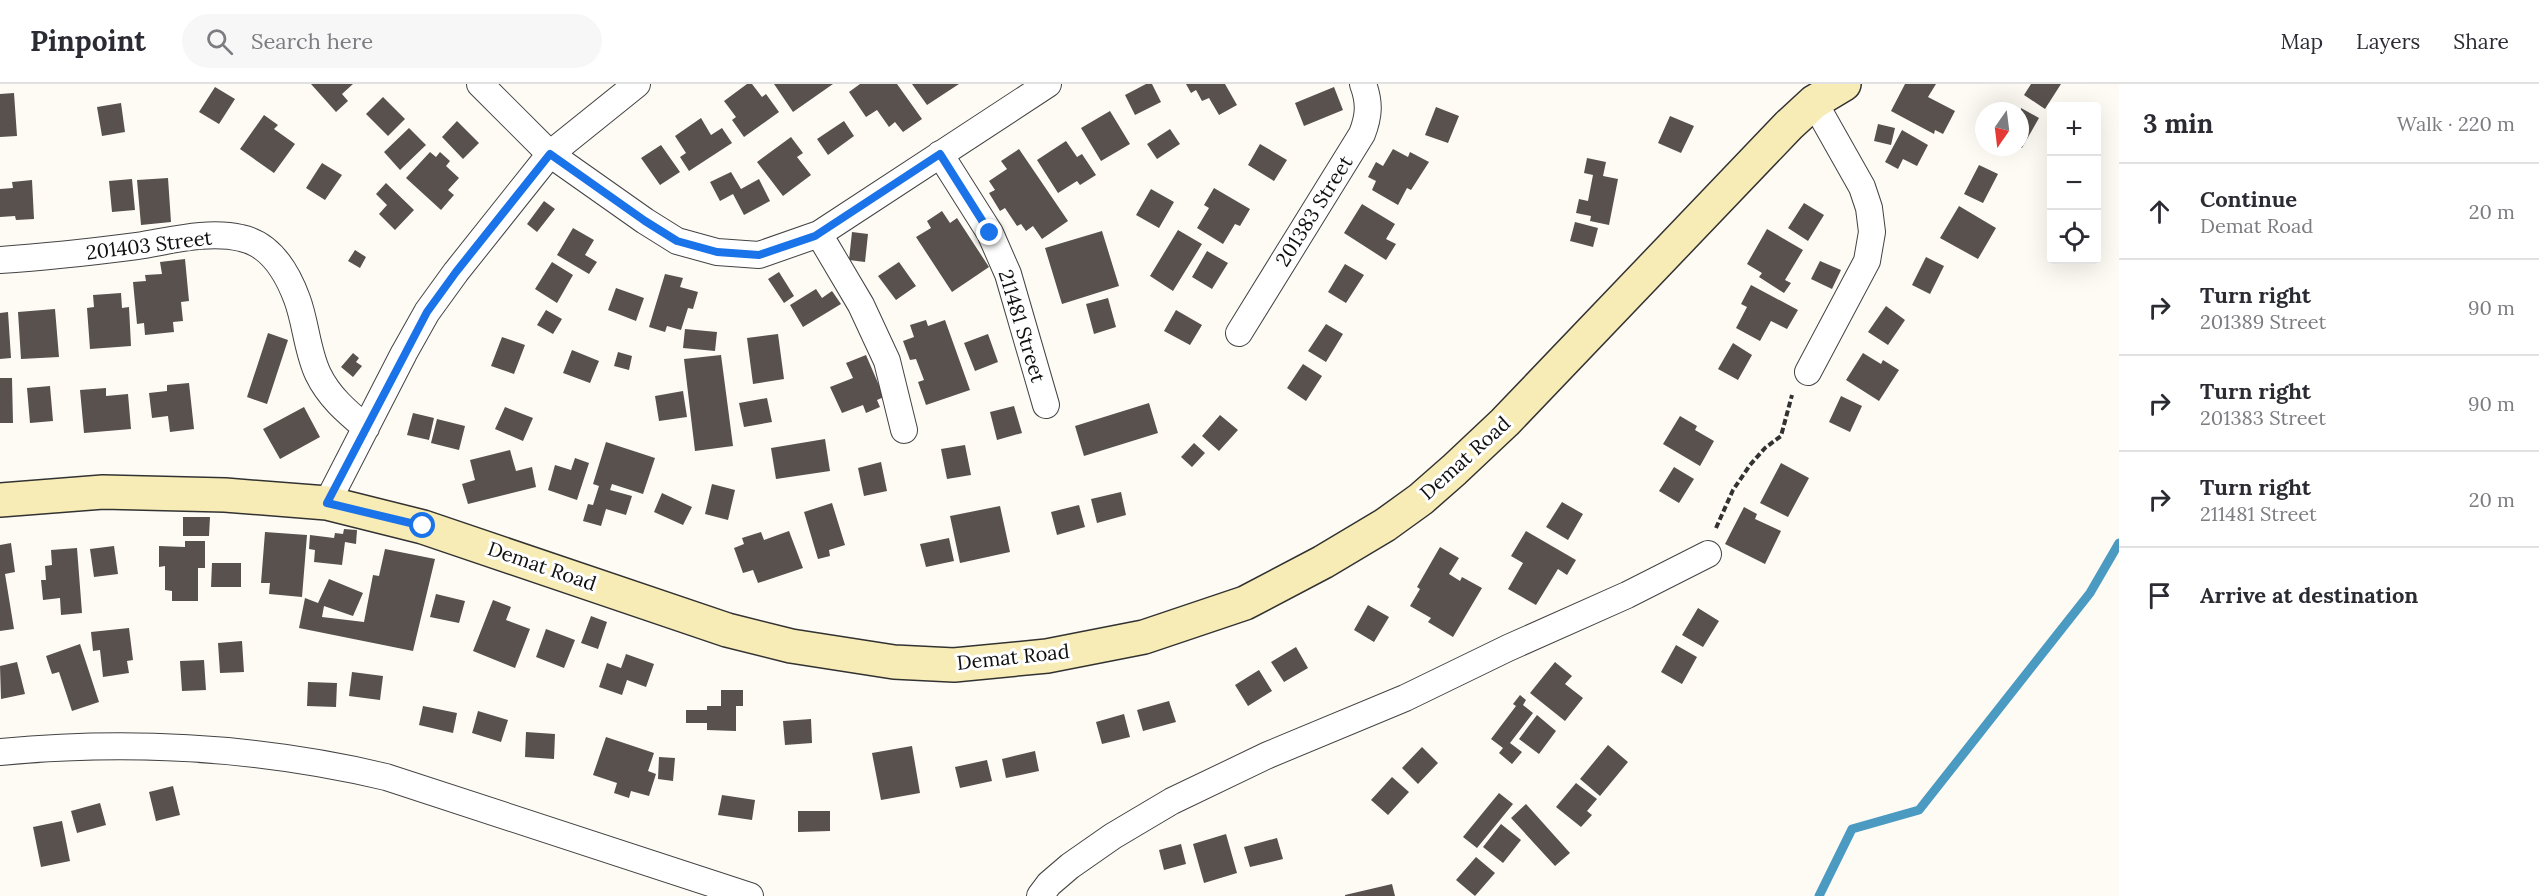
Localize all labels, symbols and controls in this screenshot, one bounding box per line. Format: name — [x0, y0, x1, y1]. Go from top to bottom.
search box — [182, 14, 602, 68]
text: Pinpoint — [30, 23, 146, 59]
icon: search — [203, 25, 236, 58]
text: Search here — [251, 27, 373, 55]
text: Map — [2280, 28, 2323, 55]
text: Layers — [2356, 28, 2420, 55]
text: Share — [2453, 28, 2509, 55]
north arrow — [1975, 102, 2029, 156]
map controls — [2047, 102, 2101, 264]
button: + — [2047, 102, 2101, 156]
text: 3 min — [2143, 107, 2213, 140]
text: Walk · 220 m — [2397, 111, 2515, 136]
street label: 201383 Street — [1270, 150, 1358, 271]
button: − — [2047, 156, 2101, 210]
text: Continue — [2200, 185, 2297, 213]
icon: ahead — [2143, 195, 2176, 228]
text: 20 m — [2469, 199, 2515, 224]
button: locate — [2047, 210, 2101, 264]
text: Demat Road — [2200, 213, 2313, 238]
route end — [976, 219, 1002, 245]
street label: 201403 Street — [84, 224, 214, 265]
street label: 211481 Street — [993, 266, 1052, 386]
text: Turn right — [2200, 281, 2311, 309]
icon: right — [2143, 291, 2176, 324]
text: 90 m — [2468, 295, 2515, 320]
text: 201389 Street — [2200, 309, 2326, 334]
text: Turn right — [2200, 377, 2311, 405]
icon: right — [2143, 387, 2176, 420]
text: 90 m — [2468, 391, 2515, 416]
text: 201383 Street — [2200, 405, 2326, 430]
street label: Demat Road — [1414, 410, 1515, 505]
text: Turn right — [2200, 473, 2311, 501]
icon: right — [2143, 483, 2176, 516]
text: 20 m — [2469, 487, 2515, 512]
text: 211481 Street — [2200, 501, 2317, 526]
route start — [409, 512, 435, 538]
street label: Demat Road — [485, 535, 600, 596]
icon: arrive — [2143, 579, 2176, 612]
text: Arrive at destination — [2200, 581, 2418, 609]
street label: Demat Road — [955, 638, 1071, 675]

